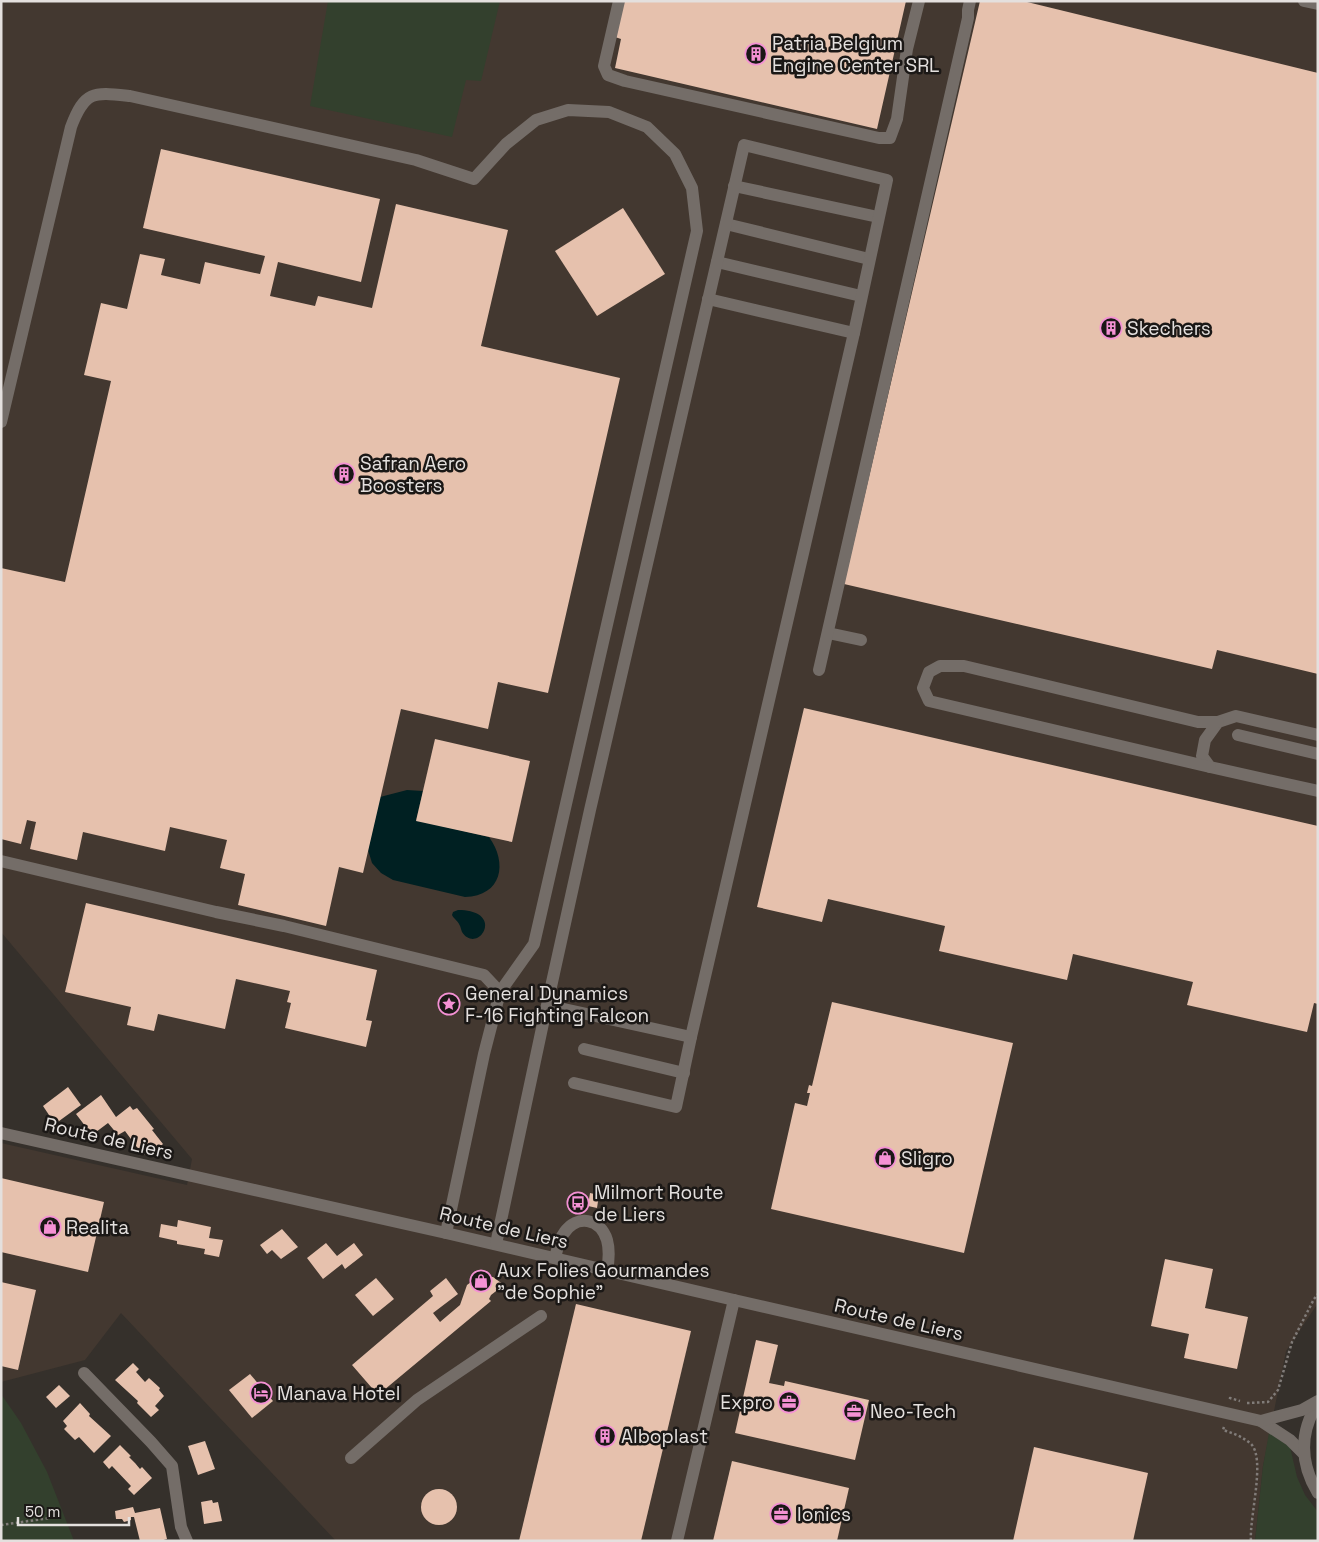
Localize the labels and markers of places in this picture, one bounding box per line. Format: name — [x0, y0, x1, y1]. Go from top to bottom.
place label: Patria Belgium Engine Center SRL — [772, 31, 940, 78]
building icon: Patria Belgium Engine Center SRL — [744, 42, 768, 66]
building icon: Skechers — [1099, 316, 1123, 340]
place label: Skechers — [1127, 316, 1211, 341]
place label: Safran Aero Boosters — [360, 451, 466, 498]
building icon: Safran Aero Boosters — [332, 462, 356, 486]
place label: General Dynamics F-16 Fighting Falcon — [465, 981, 649, 1028]
place icon: General Dynamics F-16 Fighting Falcon — [437, 992, 461, 1016]
shop icon: Sligro — [873, 1146, 897, 1170]
place label: Sligro — [901, 1146, 953, 1171]
place label: Milmort Route de Liers — [594, 1180, 724, 1227]
bus stop icon: Milmort Route de Liers — [566, 1191, 590, 1215]
shop icon: Realita — [38, 1215, 62, 1239]
place label: Realita — [66, 1215, 129, 1240]
place label: Aux Folies Gourmandes "de Sophie" — [497, 1258, 710, 1305]
shop icon: Aux Folies Gourmandes "de Sophie" — [469, 1269, 493, 1293]
hotel icon: Manava Hotel — [249, 1381, 273, 1405]
place label: Manava Hotel — [277, 1381, 400, 1406]
place label: Expro — [720, 1390, 773, 1415]
office icon: Expro — [777, 1390, 801, 1414]
office icon: Neo-Tech — [842, 1399, 866, 1423]
place label: Neo-Tech — [870, 1399, 956, 1424]
building icon: Alboplast — [593, 1424, 617, 1448]
place label: Alboplast — [621, 1424, 708, 1449]
office icon: Ionics — [769, 1502, 793, 1526]
place label: Ionics — [797, 1502, 851, 1527]

